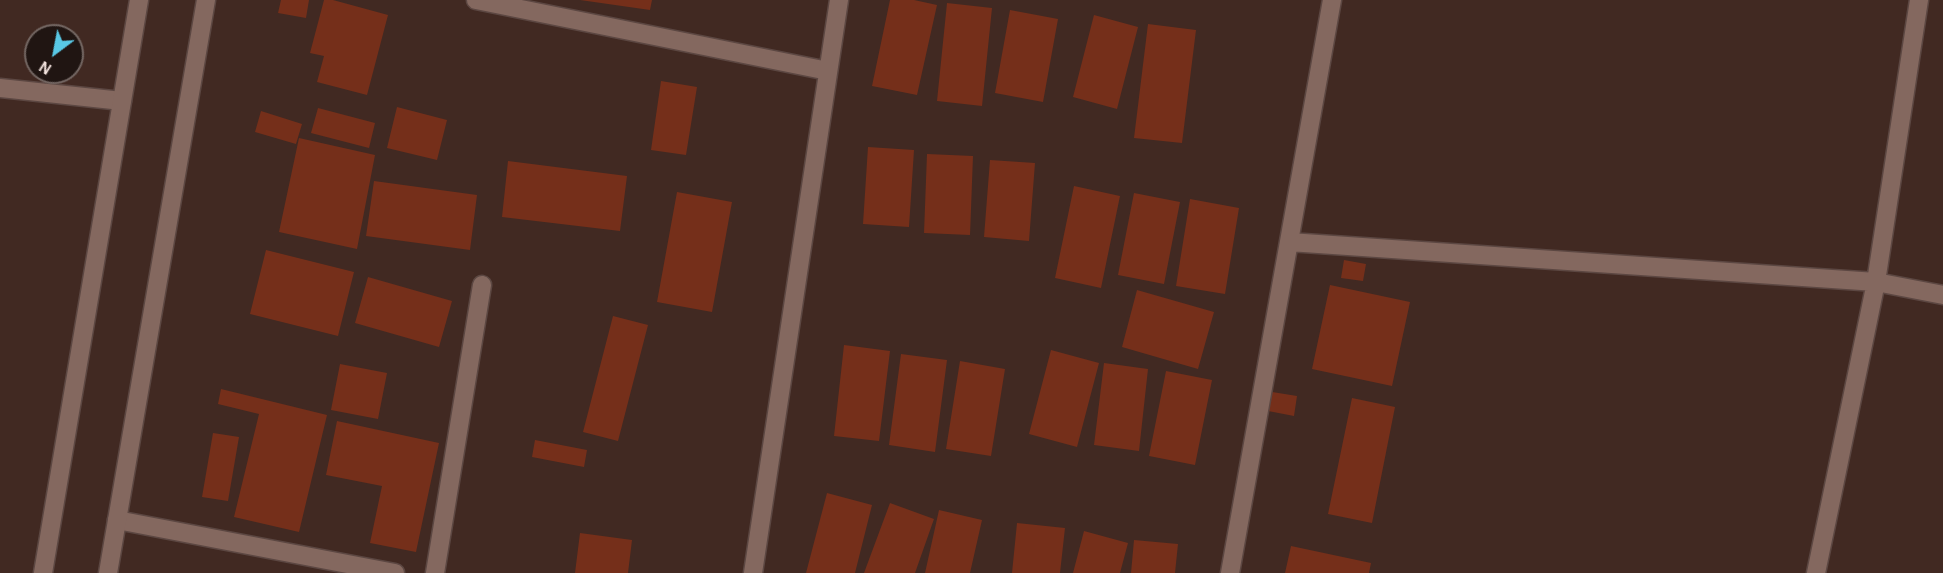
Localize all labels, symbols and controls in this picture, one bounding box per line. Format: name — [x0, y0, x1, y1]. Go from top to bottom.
north arrow — [24, 24, 84, 84]
text: N — [37, 58, 54, 77]

